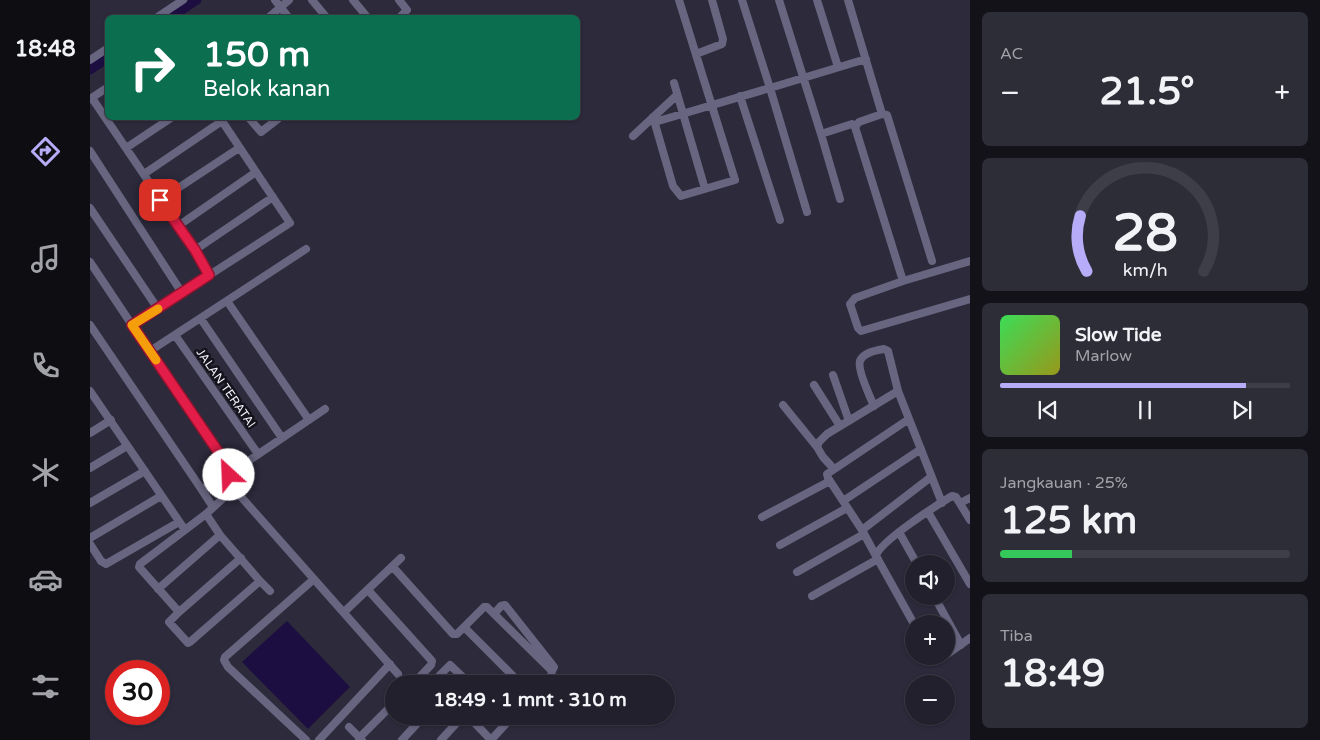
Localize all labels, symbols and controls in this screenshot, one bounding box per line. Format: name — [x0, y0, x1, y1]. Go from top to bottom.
text: 150 m — [203, 34, 310, 76]
icon: right — [120, 35, 185, 100]
text: 18:48 — [15, 36, 75, 62]
text: AC — [1000, 44, 1023, 64]
text: 21.5° — [1100, 69, 1195, 115]
text: Belok kanan — [203, 76, 330, 102]
text: − — [1000, 76, 1020, 110]
text: + — [1274, 76, 1290, 110]
icon: directions — [28, 134, 63, 169]
pin — [139, 179, 181, 221]
icon: arrive — [146, 186, 174, 214]
text: 28 — [1112, 202, 1178, 265]
icon: music — [28, 241, 63, 276]
text: km/h — [1123, 260, 1167, 281]
text: Slow Tide — [1075, 324, 1162, 346]
street label: JALAN TERATAI — [193, 346, 259, 430]
text: Marlow — [1075, 346, 1132, 366]
icon: phone — [28, 348, 63, 383]
icon: previous — [1034, 396, 1062, 424]
icon: pause — [1131, 396, 1159, 424]
icon: next — [1228, 396, 1256, 424]
position arrow — [202, 448, 254, 500]
icon: climate — [28, 455, 63, 490]
text: Jangkauan · 25% — [1000, 473, 1128, 493]
text: 125 km — [1000, 498, 1137, 544]
map controls — [905, 555, 955, 725]
button: sound — [905, 555, 955, 605]
icon: car — [28, 562, 63, 597]
button: + — [905, 615, 955, 665]
text: Tiba — [1000, 626, 1033, 646]
text: 18:49 — [1000, 651, 1105, 697]
speed limit sign: 30 — [105, 660, 170, 725]
icon: filters — [28, 669, 63, 704]
button: − — [905, 675, 955, 725]
text: 18:49 · 1 mnt · 310 m — [433, 689, 627, 711]

